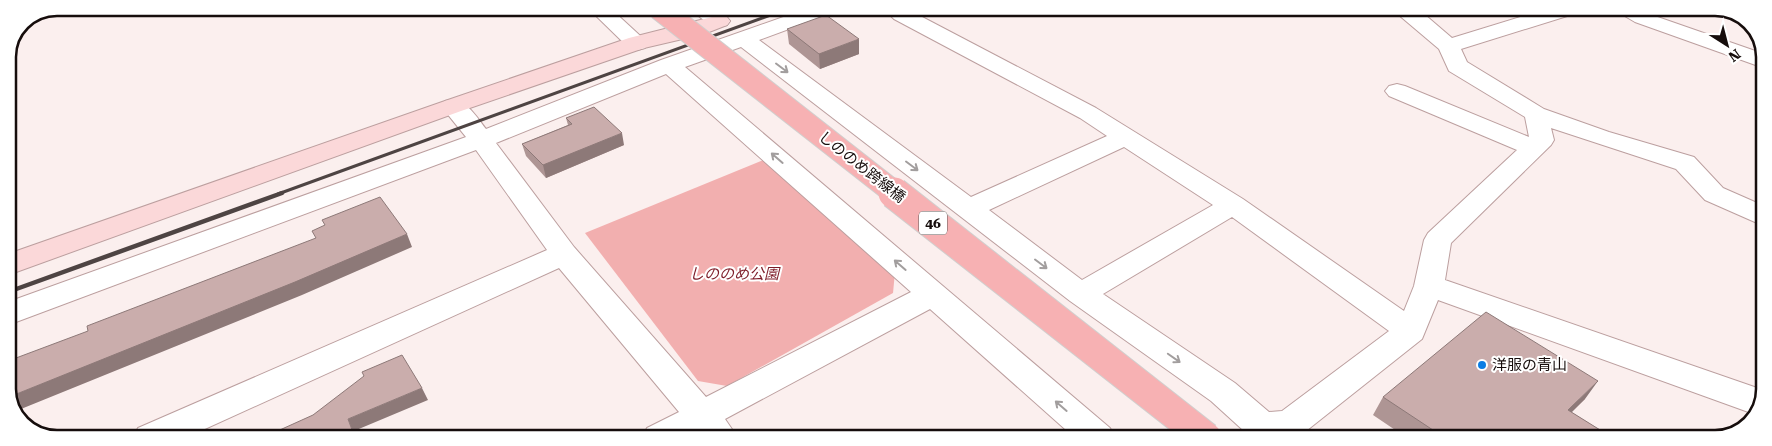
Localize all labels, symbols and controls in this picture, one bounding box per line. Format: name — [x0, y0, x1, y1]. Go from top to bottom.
north arrow — [1702, 20, 1752, 70]
text: N — [1725, 46, 1744, 65]
one-way arrow — [775, 63, 789, 73]
street label: しののめ跨線橋 — [815, 128, 909, 206]
one-way arrow — [770, 152, 783, 164]
one-way arrow — [905, 160, 918, 171]
road number: 46 — [919, 212, 947, 234]
one-way arrow — [1034, 258, 1047, 269]
one-way arrow — [893, 259, 906, 270]
park label: しののめ公園 — [689, 265, 781, 283]
one-way arrow — [1166, 353, 1180, 363]
place label: 洋服の青山 — [1492, 356, 1567, 374]
marker: 洋服の青山 — [1476, 359, 1488, 371]
one-way arrow — [1055, 400, 1068, 412]

